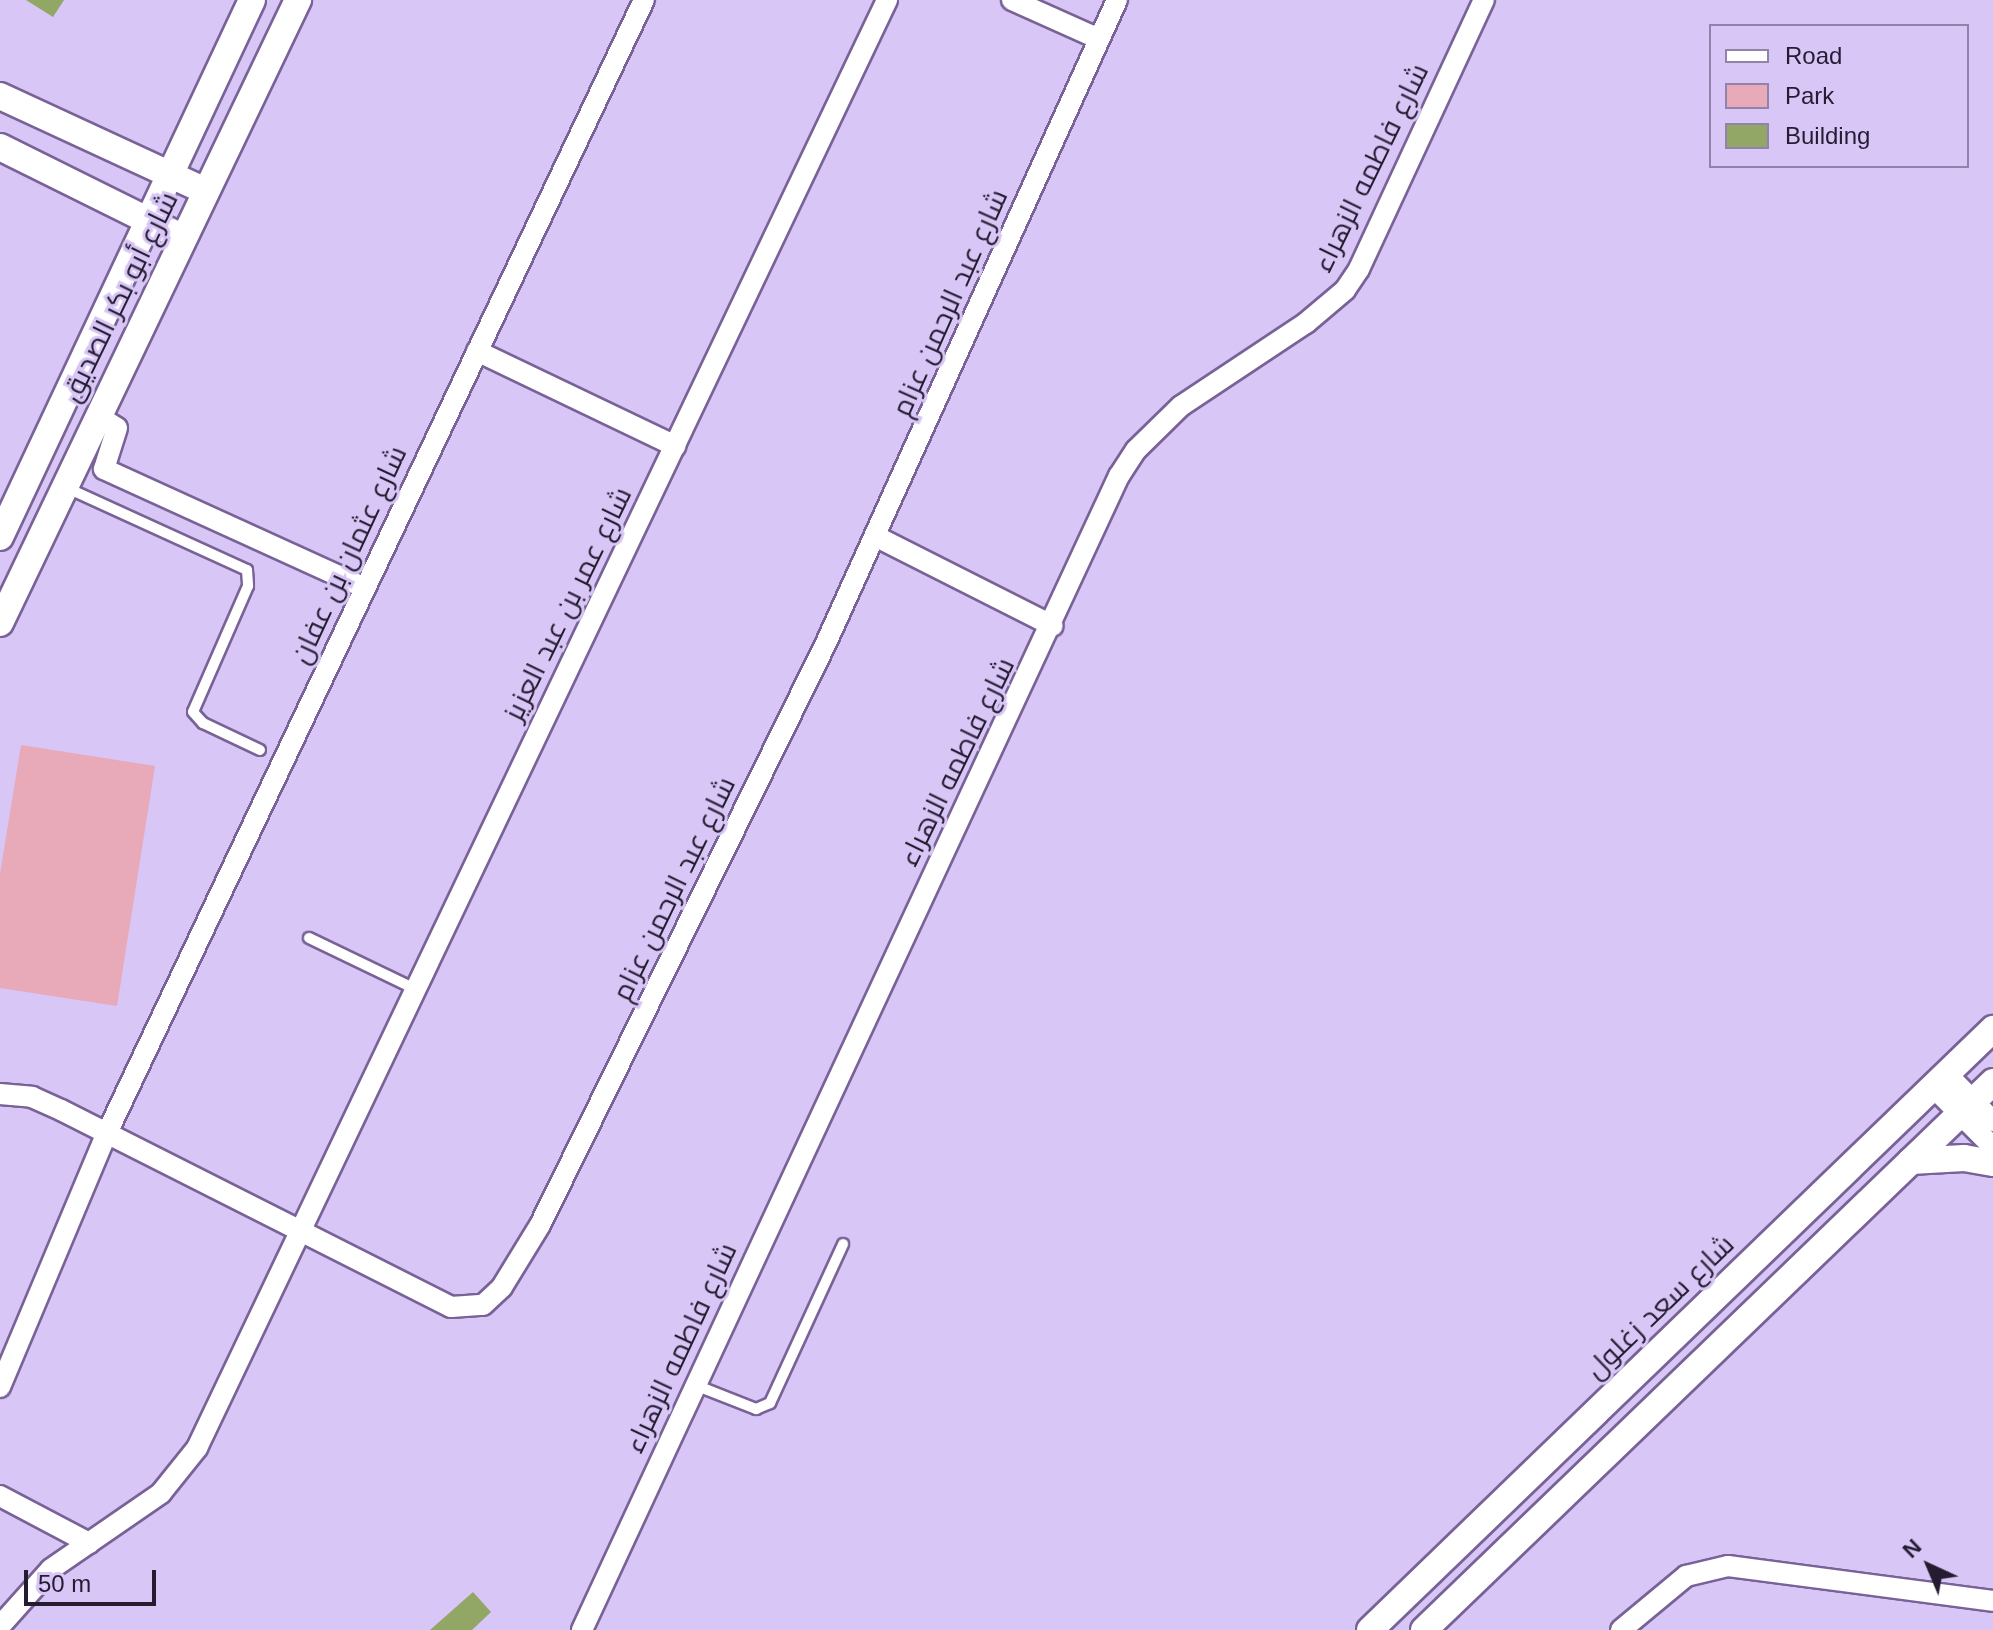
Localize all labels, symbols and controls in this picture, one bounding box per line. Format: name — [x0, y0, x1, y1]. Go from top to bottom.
legend — [1709, 24, 1969, 168]
text: Road — [1785, 42, 1842, 69]
street label: شارع فاطمه الزهراء — [1306, 58, 1436, 278]
text: Park — [1785, 82, 1834, 109]
text: Building — [1785, 122, 1870, 149]
street label: شارع عبد الرحمن عزام — [885, 184, 1015, 422]
street label: شارع أبو بكر الصديق — [55, 186, 185, 408]
street label: شارع عثمان بن عفان — [284, 441, 414, 669]
street label: شارع عمر بن عبد العزيز — [497, 482, 639, 726]
street label: شارع فاطمه الزهراء — [892, 652, 1022, 872]
street label: شارع عبد الرحمن عزام — [605, 772, 743, 1006]
street label: شارع سعد زغلول — [1579, 1228, 1741, 1386]
street label: شارع فاطمه الزهراء — [618, 1238, 744, 1458]
north arrow — [1889, 1526, 1969, 1606]
text: N — [1898, 1534, 1926, 1563]
scale bar — [28, 1554, 160, 1604]
text: 50 m — [38, 1570, 91, 1597]

